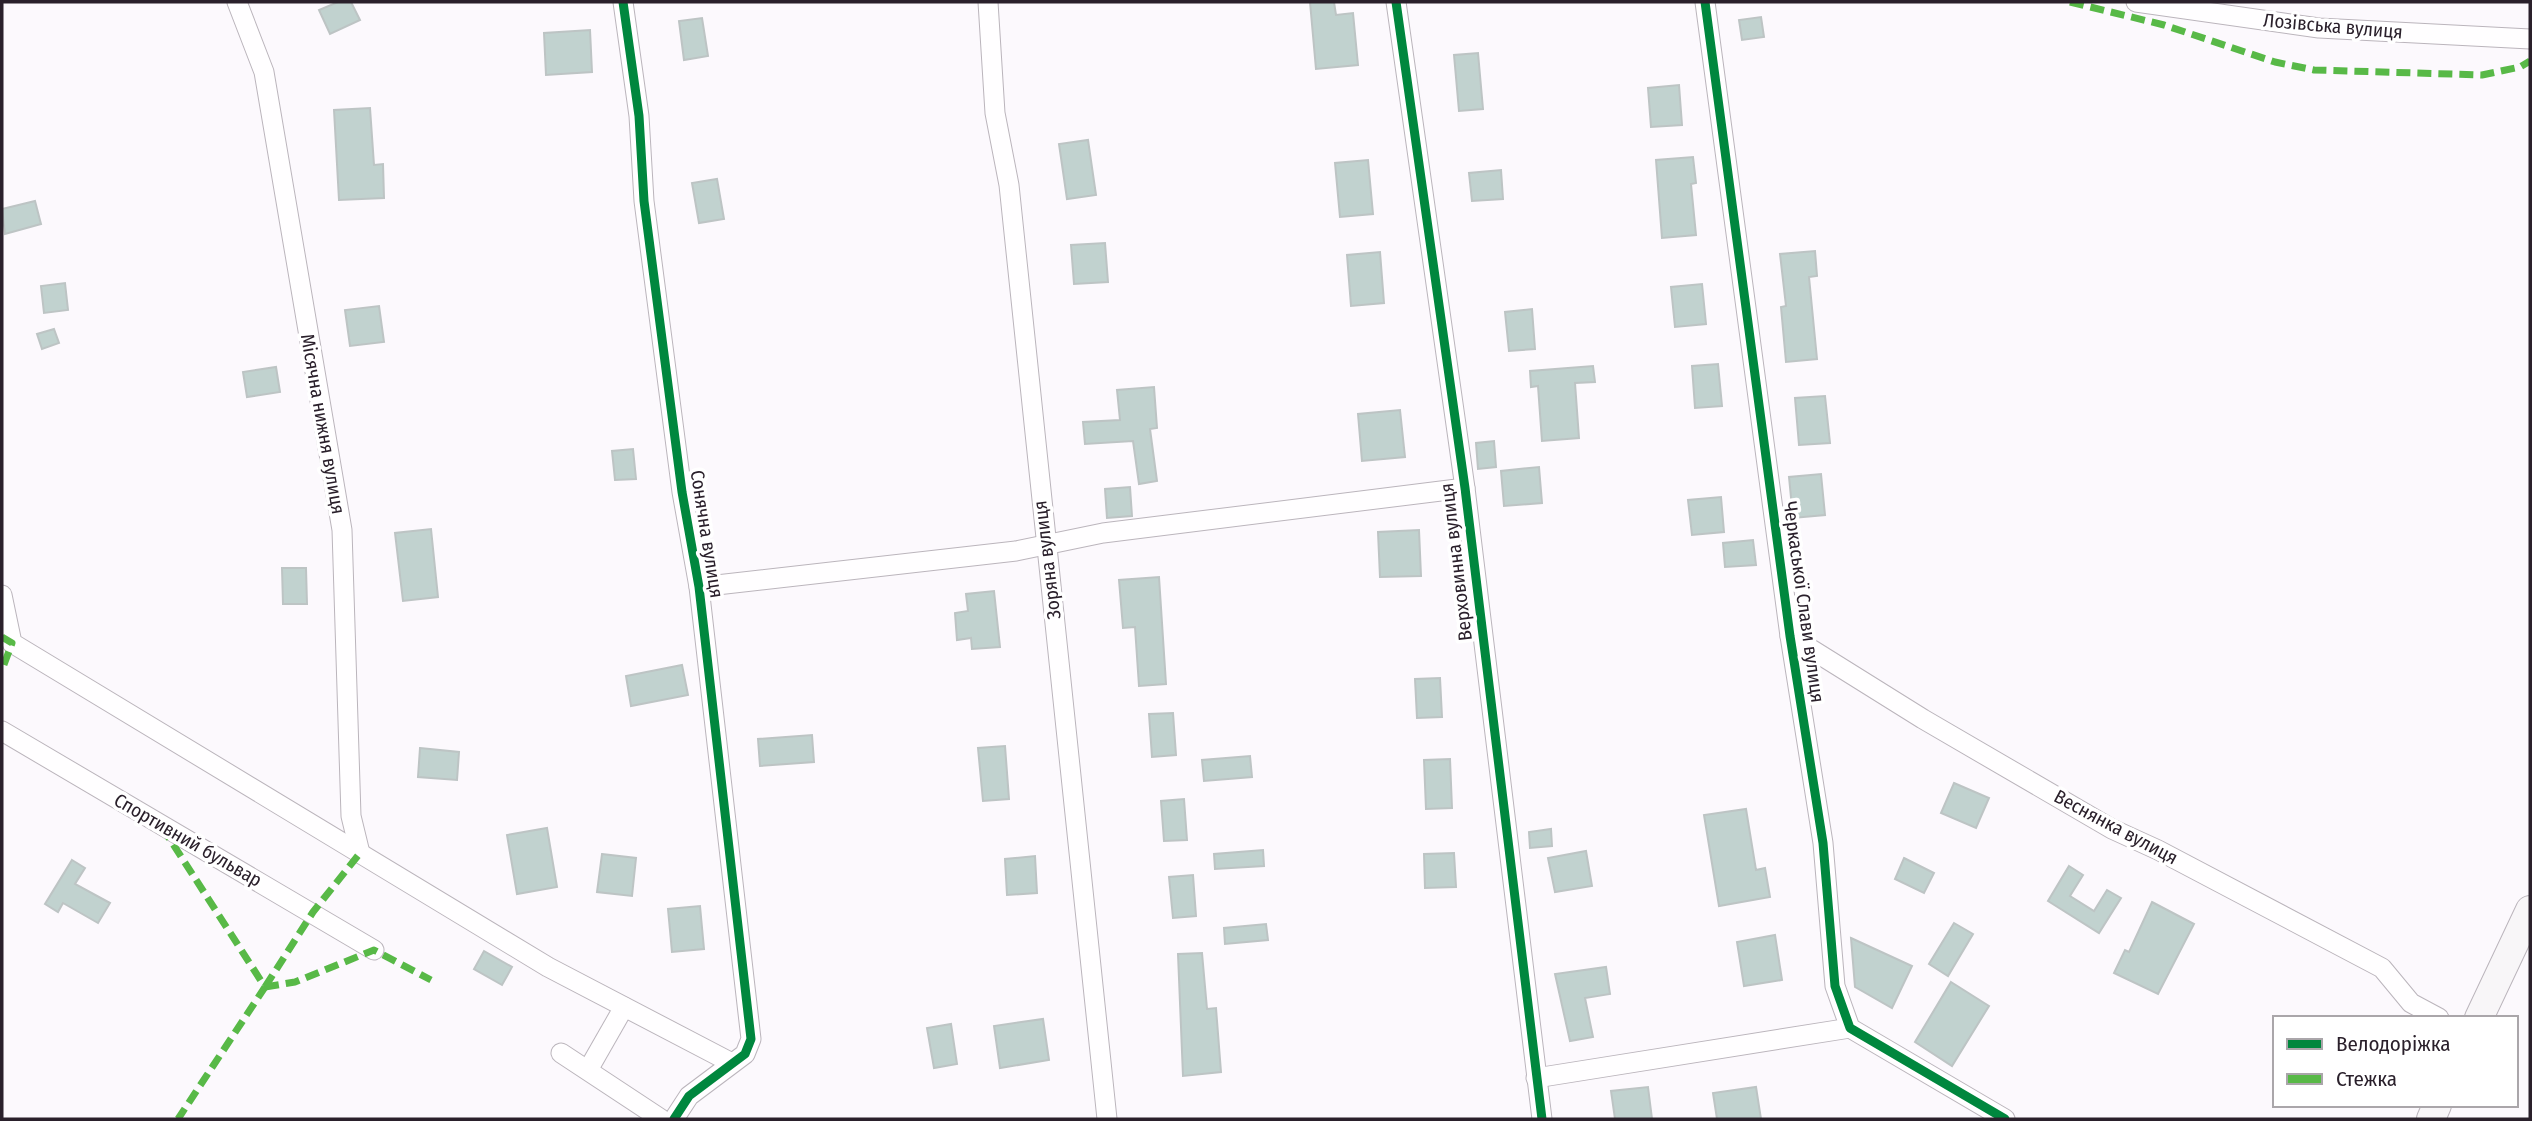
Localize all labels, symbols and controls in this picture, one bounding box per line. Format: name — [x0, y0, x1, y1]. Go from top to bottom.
street label: Лозівська вулиця — [2262, 8, 2404, 44]
street label: Місячна нижня вулиця — [296, 332, 350, 516]
street label: Сонячна вулиця — [686, 468, 728, 600]
street label: Верховинна вулиця — [1435, 482, 1477, 642]
street label: Зоряна вулиця — [1028, 499, 1066, 621]
street label: Черкаської Слави вулиця — [1779, 500, 1829, 704]
street label: Веснянка вулиця — [2050, 785, 2182, 869]
street label: Спортивний бульвар — [110, 788, 266, 892]
legend — [2273, 1016, 2518, 1107]
text: Велодоріжка — [2336, 1031, 2451, 1057]
text: Стежка — [2336, 1066, 2397, 1092]

